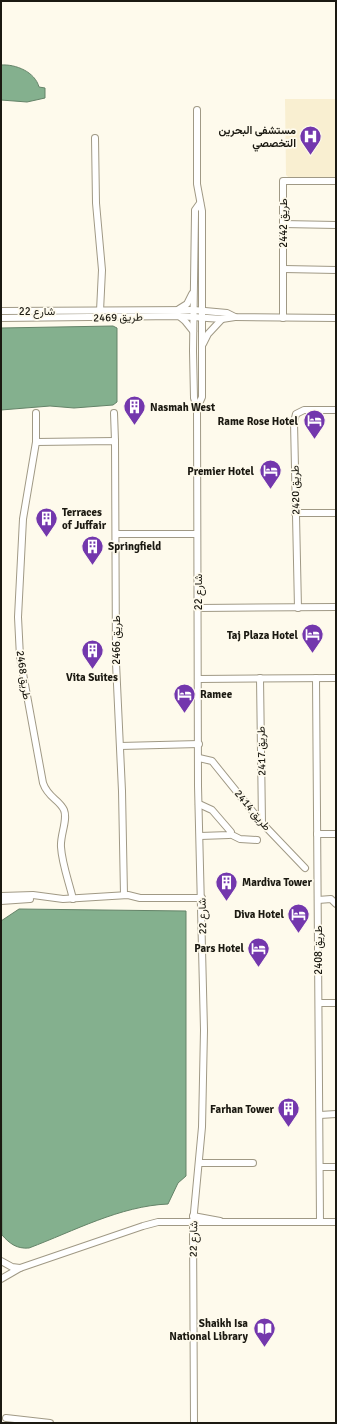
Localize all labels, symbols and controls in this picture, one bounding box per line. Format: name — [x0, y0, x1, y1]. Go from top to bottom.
hospital icon: مستشفى البحرين التخصصي — [298, 123, 324, 156]
place label: مستشفى البحرين التخصصي — [219, 124, 296, 152]
street label: طريق 2442 — [277, 198, 290, 248]
street label: شارع 22 — [19, 305, 56, 319]
street label: طريق 2469 — [93, 311, 143, 324]
building icon: Nasmah West — [122, 394, 148, 427]
place label: Nasmah West — [150, 401, 215, 414]
hotel icon: Rame Rose Hotel — [301, 408, 327, 441]
place label: Rame Rose Hotel — [218, 415, 299, 428]
hotel icon: Premier Hotel — [257, 458, 283, 491]
place label: Premier Hotel — [187, 465, 255, 478]
street label: طريق 2420 — [289, 465, 302, 515]
building icon: Terraces of Juffair — [34, 505, 60, 538]
place label: Terraces of Juffair — [62, 506, 107, 532]
building icon: Springfield — [79, 533, 105, 566]
place label: Springfield — [108, 540, 161, 553]
street label: شارع 22 — [192, 573, 206, 610]
street label: طريق 2466 — [110, 615, 123, 665]
hotel icon: Taj Plaza Hotel — [300, 622, 326, 655]
place label: Taj Plaza Hotel — [227, 629, 299, 642]
building icon: Vita Suites — [79, 638, 105, 671]
street label: طريق 2468 — [14, 650, 33, 700]
place label: Vita Suites — [66, 671, 118, 684]
hotel icon: Ramee — [171, 681, 197, 714]
place label: Ramee — [200, 688, 233, 701]
street label: طريق 2417 — [255, 726, 268, 776]
street label: طريق 2414 — [232, 787, 274, 833]
building icon: Mardiva Tower — [214, 869, 240, 902]
place label: Mardiva Tower — [242, 876, 313, 889]
street label: شارع 22 — [196, 897, 210, 934]
hotel icon: Diva Hotel — [286, 901, 312, 934]
place label: Diva Hotel — [234, 908, 285, 921]
street label: طريق 2408 — [312, 925, 325, 975]
hotel icon: Pars Hotel — [246, 935, 272, 968]
place label: Pars Hotel — [194, 942, 245, 955]
building icon: Farhan Tower — [276, 1096, 302, 1129]
place label: Farhan Tower — [210, 1103, 275, 1116]
street label: شارع 22 — [187, 1220, 201, 1257]
library icon: Shaikh Isa National Library — [251, 1316, 277, 1349]
place label: Shaikh Isa National Library — [169, 1317, 249, 1343]

